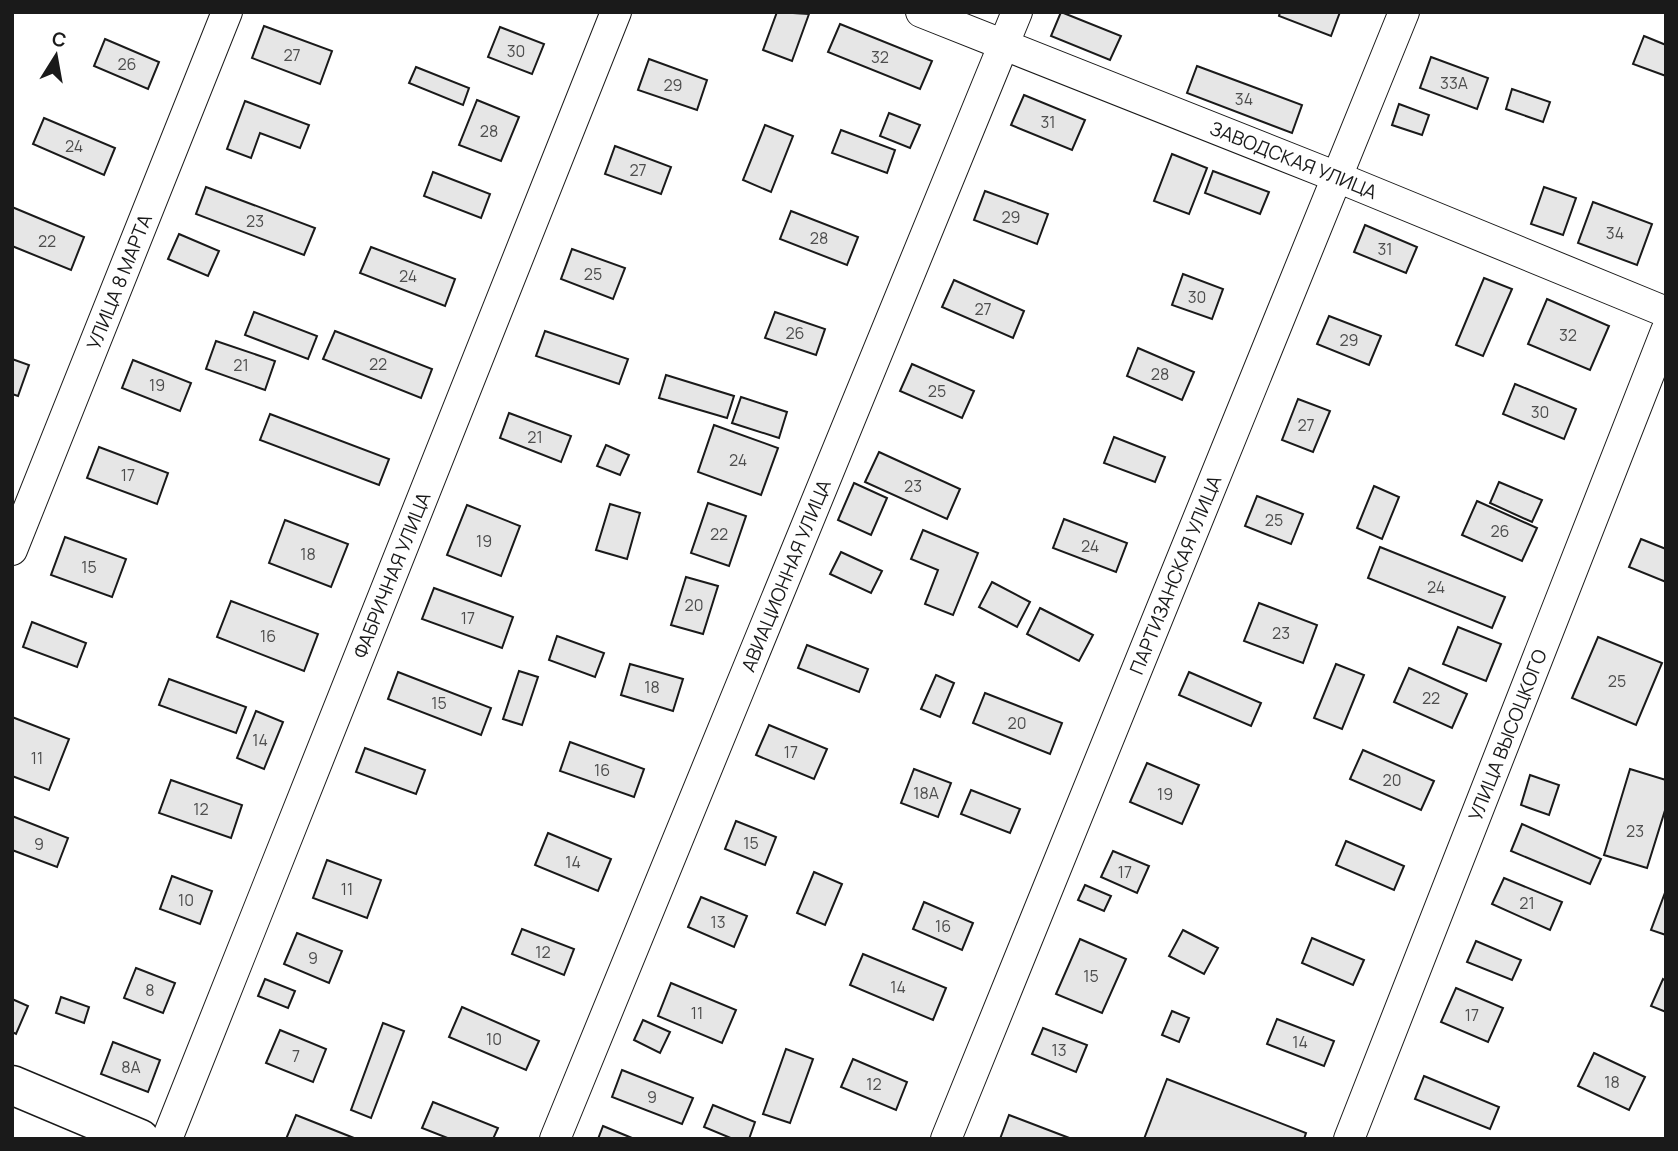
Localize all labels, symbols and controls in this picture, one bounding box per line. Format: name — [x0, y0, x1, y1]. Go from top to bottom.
north arrow — [21, 21, 91, 91]
text: С — [50, 25, 69, 53]
house number: 30 — [507, 40, 525, 62]
house number: 27 — [283, 44, 301, 66]
house number: 32 — [871, 46, 889, 68]
house number: 26 — [117, 53, 137, 75]
house number: 33А — [1440, 72, 1468, 94]
house number: 29 — [663, 74, 683, 96]
house number: 34 — [1235, 88, 1253, 110]
house number: 31 — [1040, 111, 1056, 133]
street label: ЗАВОДСКАЯ УЛИЦА — [1206, 115, 1381, 205]
house number: 28 — [480, 120, 498, 142]
house number: 24 — [65, 135, 83, 157]
house number: 27 — [629, 159, 647, 181]
house number: 29 — [1001, 206, 1021, 228]
street label: УЛИЦА 8 МАРТА — [81, 210, 158, 353]
house number: 23 — [246, 210, 264, 232]
house number: 34 — [1606, 222, 1624, 244]
house number: 28 — [810, 227, 828, 249]
house number: 22 — [38, 230, 56, 252]
house number: 31 — [1377, 238, 1393, 260]
house number: 25 — [584, 263, 602, 285]
house number: 24 — [399, 265, 417, 287]
house number: 30 — [1188, 286, 1206, 308]
house number: 27 — [974, 298, 992, 320]
house number: 26 — [785, 322, 805, 344]
house number: 32 — [1559, 324, 1577, 346]
house number: 29 — [1339, 329, 1359, 351]
house number: 22 — [369, 353, 387, 375]
house number: 21 — [233, 354, 249, 376]
house number: 28 — [1151, 363, 1169, 385]
house number: 19 — [149, 374, 165, 396]
house number: 25 — [928, 380, 946, 402]
house number: 30 — [1531, 401, 1549, 423]
house number: 27 — [1297, 414, 1315, 436]
house number: 21 — [527, 426, 543, 448]
house number: 24 — [729, 449, 747, 471]
house number: 17 — [121, 464, 135, 486]
street label: ПАРТИЗАНСКАЯ УЛИЦА — [1123, 471, 1227, 678]
street label: АВИАЦИОННАЯ УЛИЦА — [735, 475, 837, 676]
house number: 23 — [904, 475, 922, 497]
street label: ФАБРИЧНАЯ УЛИЦА — [347, 488, 436, 662]
house number: 25 — [1265, 509, 1283, 531]
house number: 26 — [1490, 520, 1510, 542]
house number: 22 — [710, 523, 728, 545]
house number: 19 — [476, 530, 492, 552]
house number: 24 — [1081, 535, 1099, 557]
house number: 18 — [300, 543, 316, 565]
house number: 15 — [81, 556, 97, 578]
house number: 24 — [1427, 576, 1445, 598]
house number: 20 — [685, 594, 703, 616]
house number: 17 — [461, 607, 475, 629]
house number: 23 — [1272, 622, 1290, 644]
house number: 16 — [260, 625, 276, 647]
street label: УЛИЦА ВЫСОЦКОГО — [1462, 645, 1553, 825]
house number: 25 — [1608, 670, 1626, 692]
house number: 18 — [644, 676, 660, 698]
house number: 22 — [1422, 687, 1440, 709]
house number: 15 — [431, 692, 447, 714]
house number: 20 — [1008, 712, 1026, 734]
house number: 14 — [252, 729, 268, 751]
house number: 17 — [784, 741, 798, 763]
house number: 11 — [31, 747, 43, 769]
house number: 16 — [594, 759, 610, 781]
house number: 20 — [1383, 769, 1401, 791]
house number: 18А — [913, 782, 939, 804]
house number: 19 — [1157, 783, 1173, 805]
house number: 12 — [193, 798, 209, 820]
house number: 23 — [1626, 820, 1644, 842]
house number: 15 — [743, 832, 759, 854]
house number: 9 — [34, 833, 44, 855]
house number: 14 — [565, 851, 581, 873]
house number: 17 — [1118, 861, 1132, 883]
house number: 11 — [341, 878, 353, 900]
house number: 10 — [178, 889, 194, 911]
house number: 21 — [1519, 892, 1535, 914]
house number: 13 — [710, 911, 726, 933]
house number: 16 — [935, 915, 951, 937]
house number: 12 — [535, 941, 551, 963]
house number: 9 — [308, 947, 318, 969]
house number: 15 — [1083, 965, 1099, 987]
house number: 14 — [890, 976, 906, 998]
house number: 8 — [145, 979, 155, 1001]
house number: 11 — [691, 1002, 703, 1024]
house number: 17 — [1465, 1004, 1479, 1026]
house number: 10 — [486, 1028, 502, 1050]
house number: 14 — [1292, 1031, 1308, 1053]
house number: 13 — [1051, 1039, 1067, 1061]
house number: 7 — [292, 1045, 300, 1067]
house number: 8А — [121, 1056, 141, 1078]
house number: 18 — [1604, 1071, 1620, 1093]
house number: 12 — [866, 1073, 882, 1095]
house number: 9 — [647, 1086, 657, 1108]

